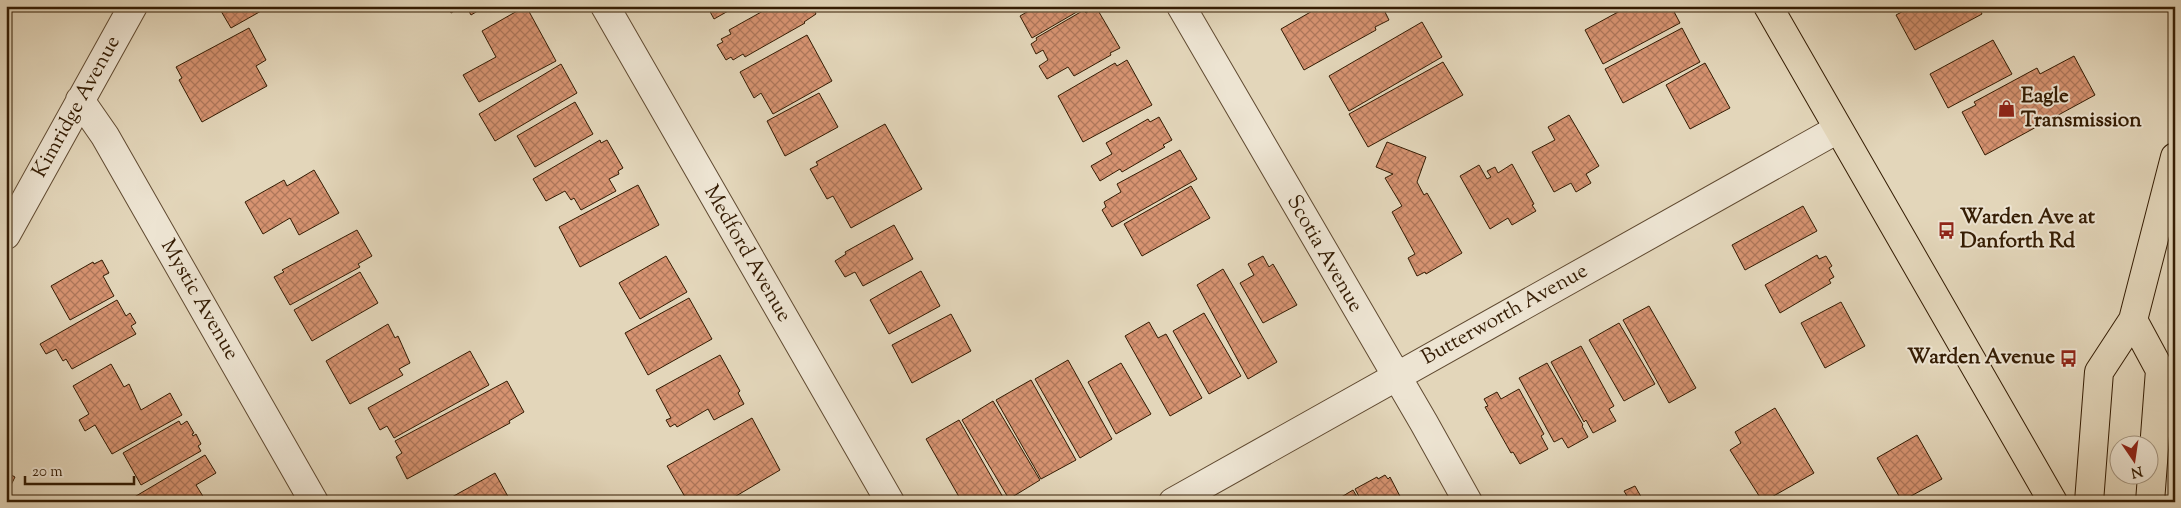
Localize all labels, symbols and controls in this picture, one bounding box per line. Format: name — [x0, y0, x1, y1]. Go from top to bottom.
street label: Kimridge Avenue — [26, 31, 128, 183]
place label: Eagle Transmission — [2021, 82, 2142, 136]
shop icon: Eagle Transmission — [1997, 99, 2017, 119]
street label: Medford Avenue — [696, 180, 798, 328]
street label: Scotia Avenue — [1278, 190, 1370, 318]
place label: Warden Ave at Danforth Rd — [1960, 203, 2096, 257]
bus stop icon: Warden Ave at Danforth Rd — [1936, 220, 1956, 240]
street label: Mystic Avenue — [152, 234, 246, 366]
street label: Butterworth Avenue — [1416, 257, 1594, 373]
place label: Warden Avenue — [1907, 343, 2055, 373]
bus stop icon: Warden Avenue — [2059, 348, 2079, 368]
north arrow — [2108, 436, 2158, 486]
scale bar — [25, 453, 134, 485]
text: N — [2129, 460, 2144, 482]
text: 20 m — [32, 462, 63, 483]

